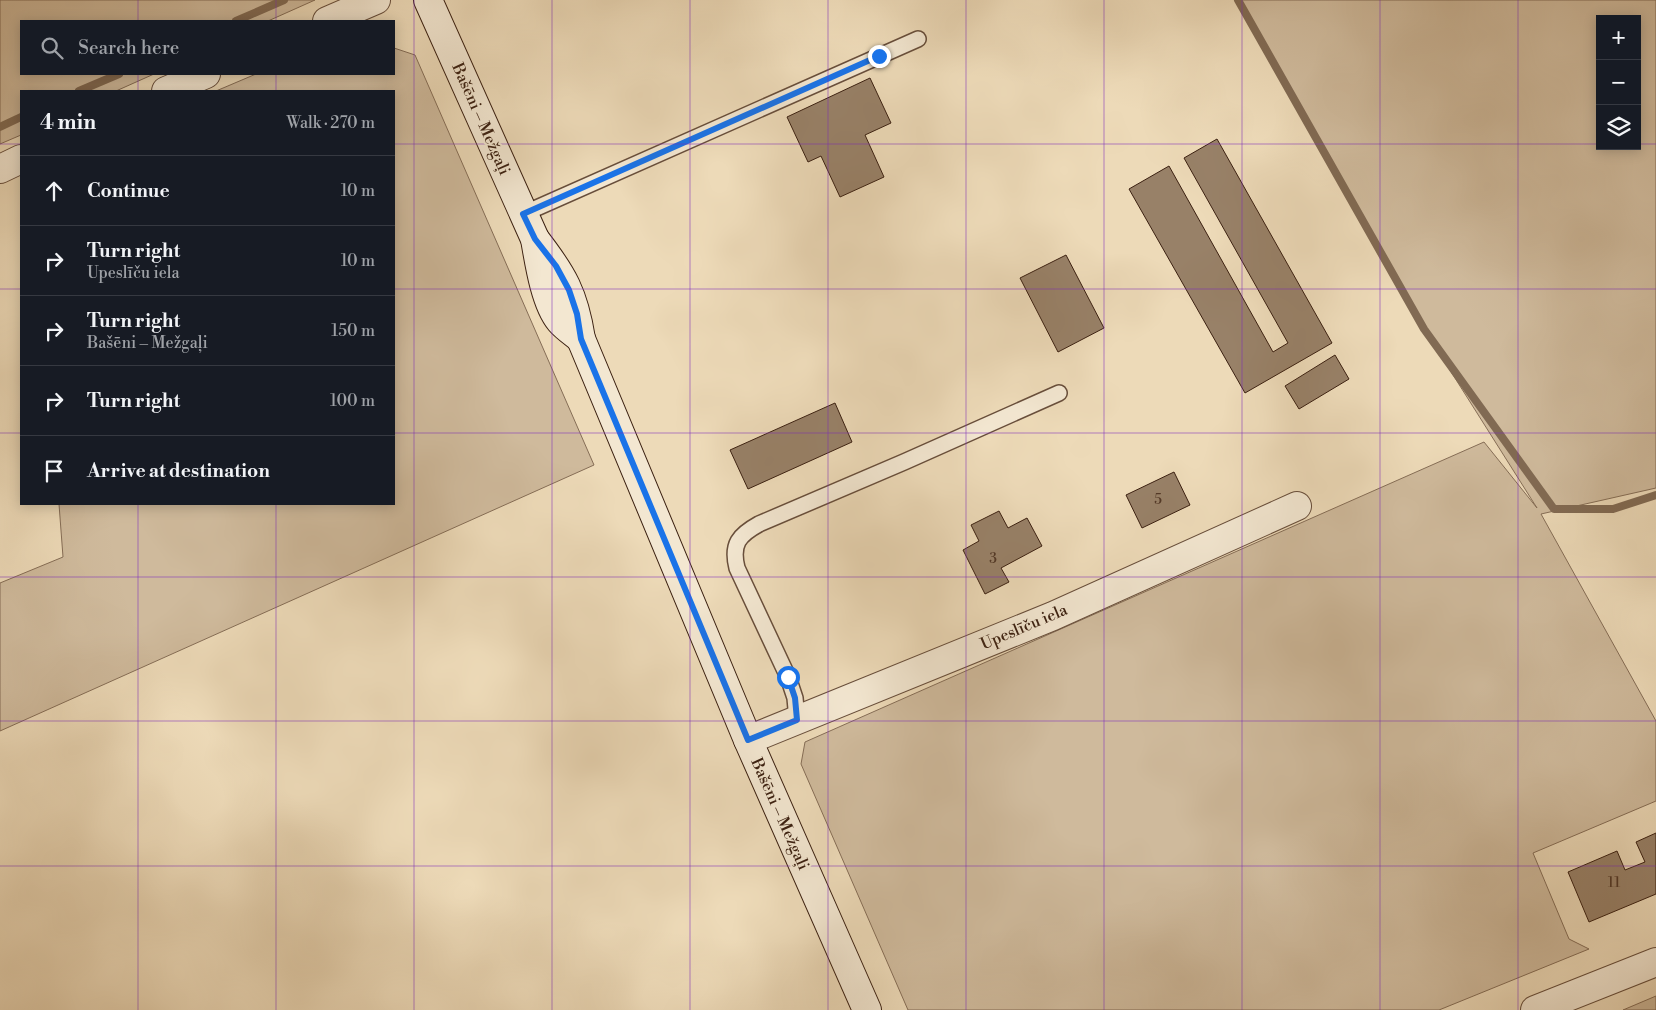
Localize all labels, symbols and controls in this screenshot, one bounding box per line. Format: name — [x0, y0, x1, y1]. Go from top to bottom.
map controls — [1596, 15, 1641, 150]
button: + — [1596, 15, 1641, 60]
search box — [20, 20, 395, 75]
icon: search — [38, 34, 66, 62]
text: Search here — [78, 36, 179, 60]
route end — [868, 45, 891, 68]
street label: Bašēni – Mežgaļi — [447, 59, 515, 178]
button: − — [1596, 60, 1641, 105]
button: layers — [1596, 105, 1641, 150]
text: 4 min — [40, 110, 96, 136]
text: Walk · 270 m — [286, 113, 375, 133]
icon: ahead — [40, 177, 68, 205]
text: Continue — [87, 179, 170, 203]
text: 10 m — [341, 181, 375, 201]
text: Turn right — [87, 239, 180, 263]
icon: right — [40, 247, 68, 275]
text: 10 m — [341, 251, 375, 271]
text: Upeslīču iela — [87, 263, 180, 283]
text: Turn right — [87, 309, 180, 333]
icon: right — [40, 317, 68, 345]
text: 150 m — [331, 321, 375, 341]
text: Bašēni – Mežgaļi — [87, 333, 208, 353]
icon: right — [40, 387, 68, 415]
text: Turn right — [87, 389, 180, 413]
text: 100 m — [330, 391, 375, 411]
icon: arrive — [40, 457, 68, 485]
text: Arrive at destination — [87, 459, 270, 483]
house number: 5 — [1154, 491, 1162, 509]
house number: 3 — [989, 550, 997, 568]
street label: Upeslīču iela — [977, 599, 1071, 654]
route start — [777, 666, 800, 689]
street label: Bašēni – Mežgaļi — [746, 754, 814, 873]
house number: 11 — [1608, 874, 1620, 892]

